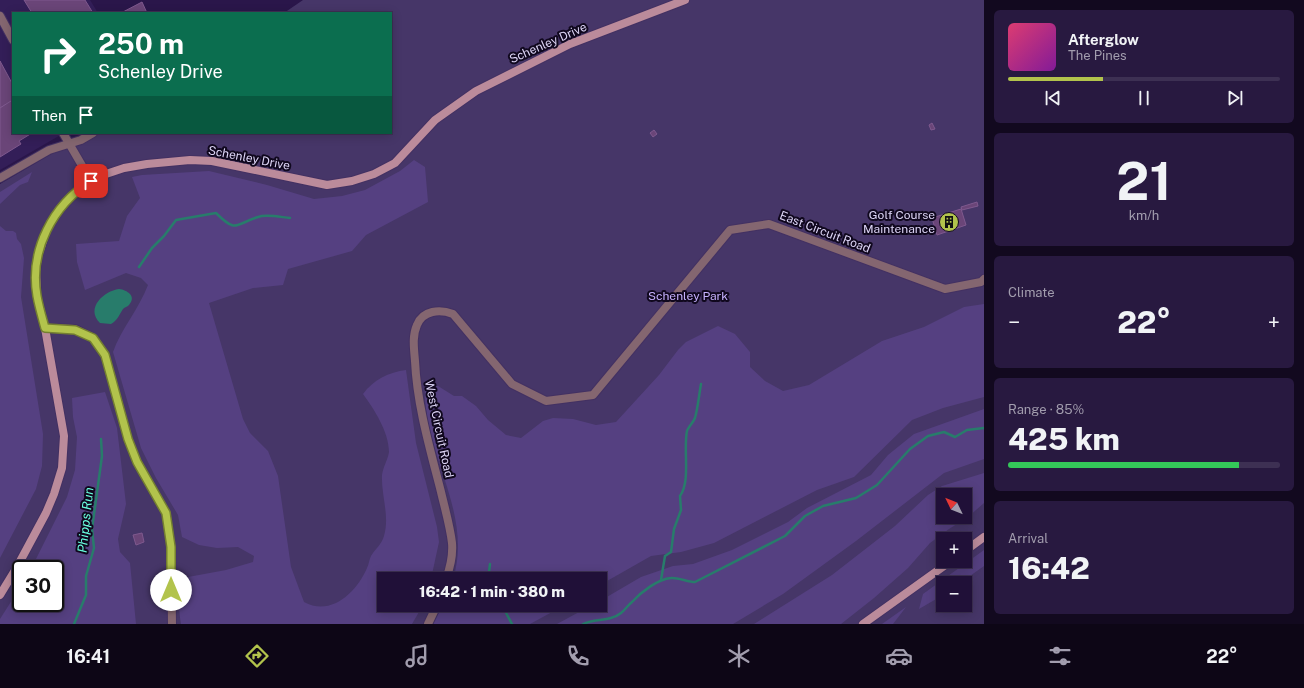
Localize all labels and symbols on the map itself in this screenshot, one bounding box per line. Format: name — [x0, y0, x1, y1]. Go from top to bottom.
street label: Schenley Drive — [507, 20, 589, 66]
street label: Schenley Drive — [207, 143, 291, 173]
pin — [74, 164, 108, 198]
street label: East Circuit Road — [778, 208, 872, 256]
place label: Golf Course Maintenance — [863, 208, 935, 236]
building icon: Golf Course Maintenance — [938, 211, 960, 233]
park label: Schenley Park — [648, 289, 728, 303]
street label: West Circuit Road — [422, 379, 456, 479]
water label: Phipps Run — [75, 486, 96, 554]
north arrow — [936, 488, 972, 524]
speed limit sign: 30 — [12, 560, 64, 612]
position arrow — [150, 569, 192, 611]

